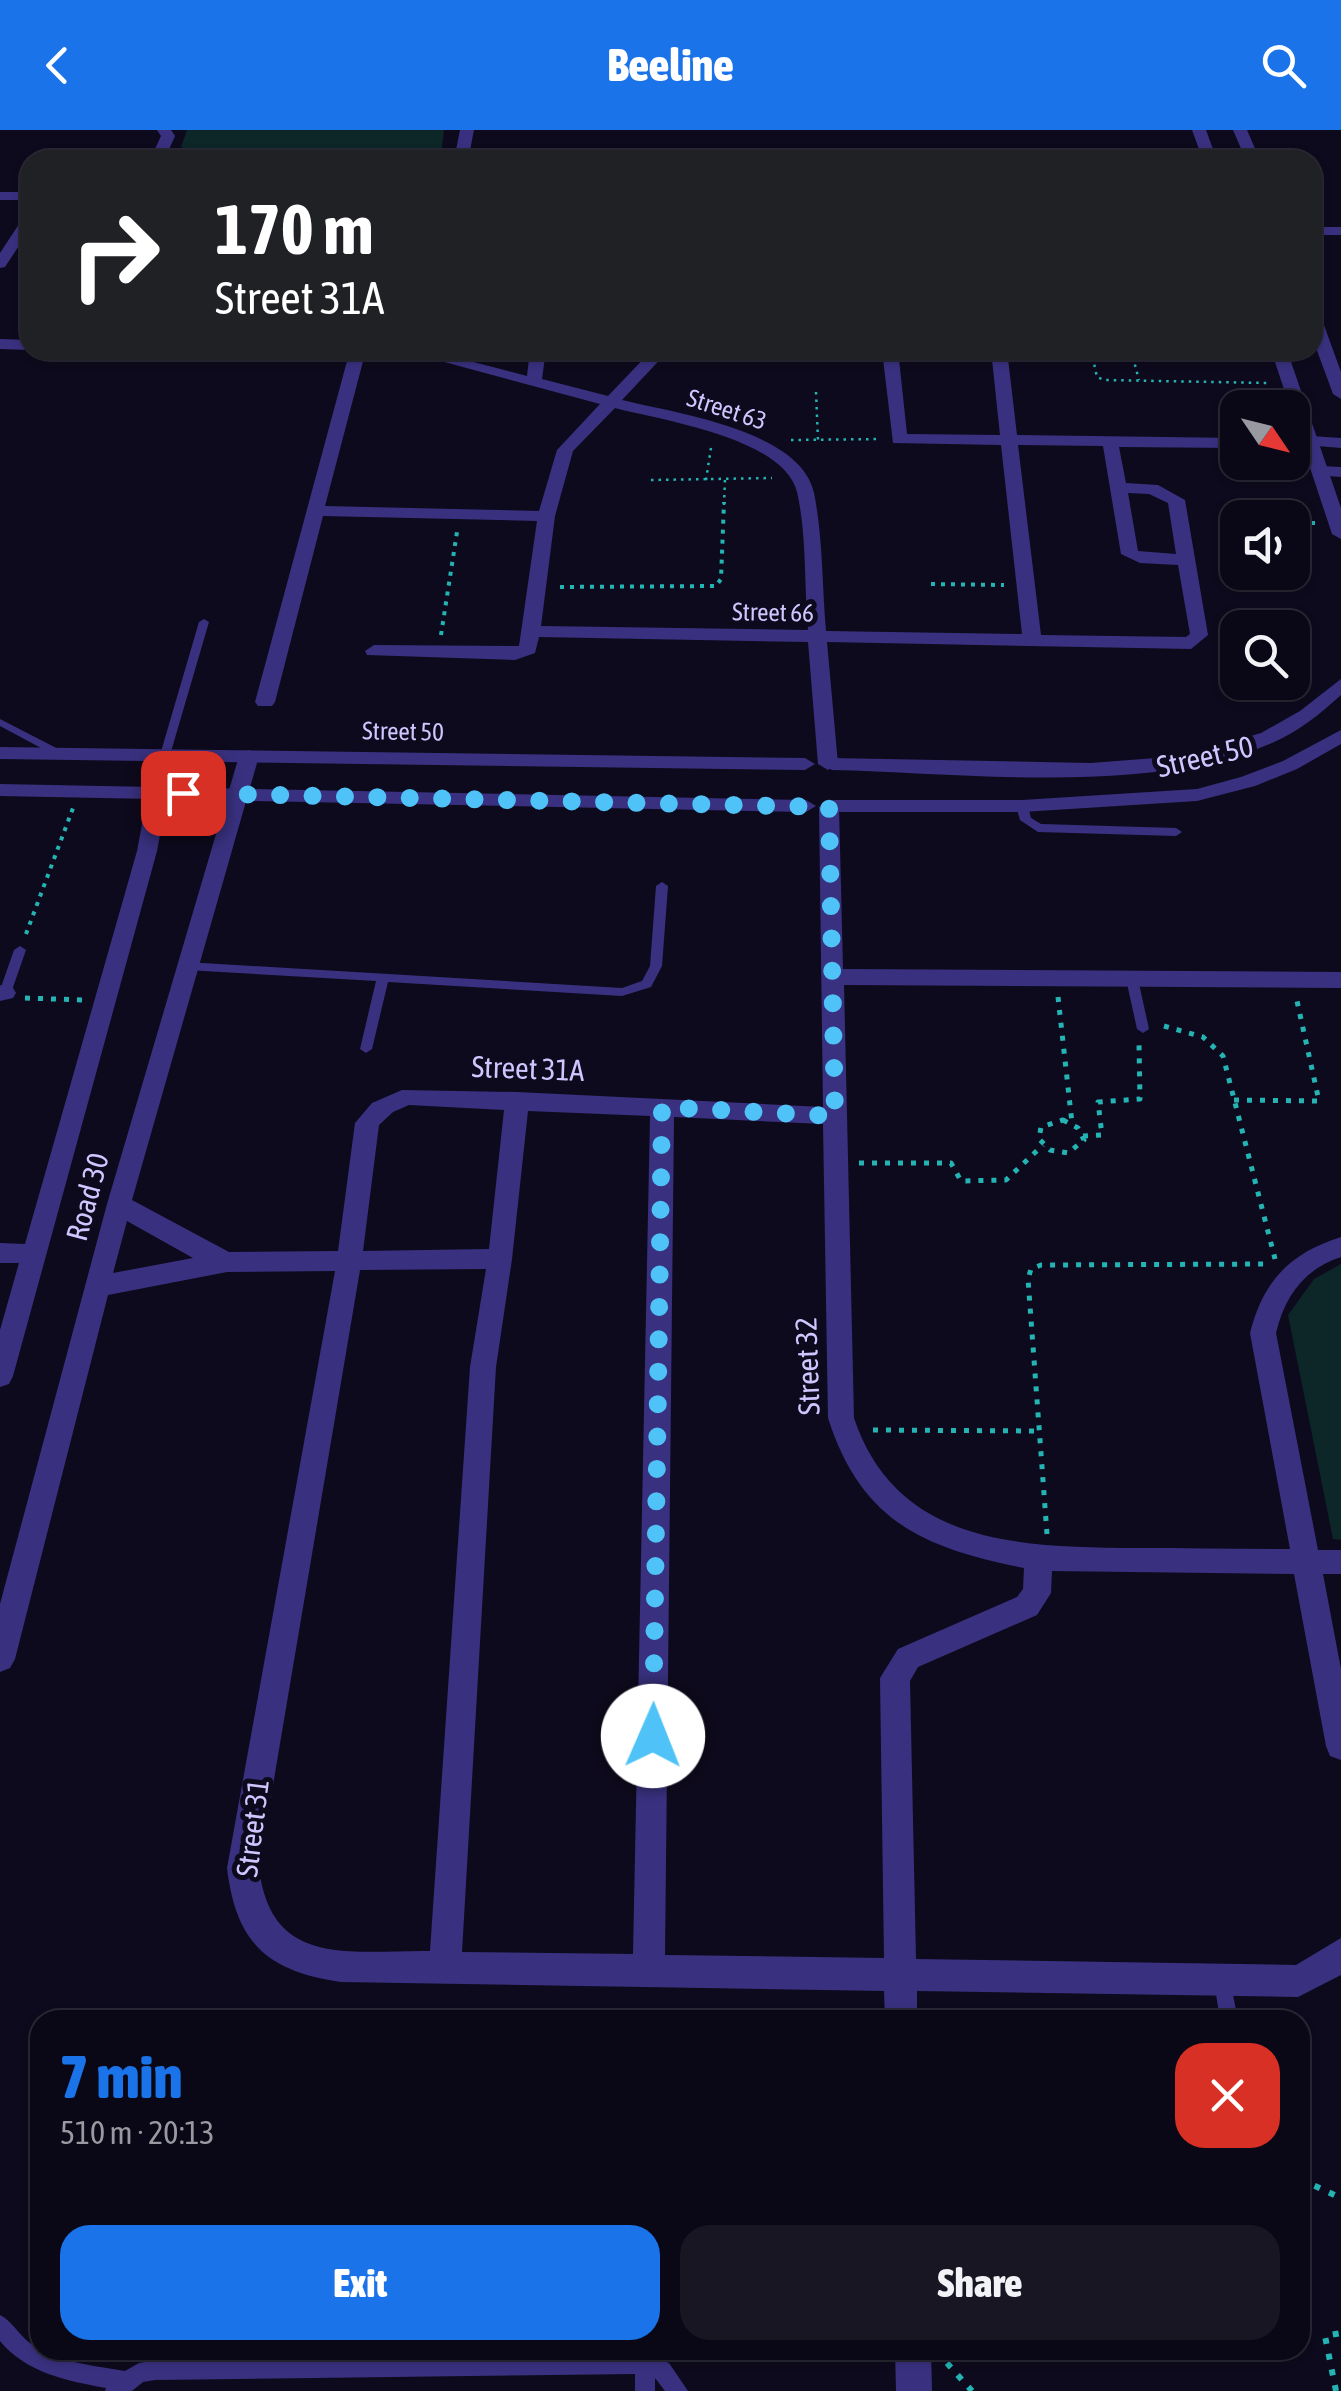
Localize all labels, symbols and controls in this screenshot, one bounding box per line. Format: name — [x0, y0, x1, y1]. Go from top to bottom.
icon: back — [30, 38, 85, 93]
icon: search — [1256, 38, 1311, 93]
text: Beeline — [607, 39, 734, 91]
text: 170 m — [215, 189, 374, 269]
icon: right — [50, 190, 180, 320]
text: Street 31A — [215, 272, 384, 324]
street label: Street 63 — [684, 383, 770, 435]
north arrow — [1220, 390, 1310, 480]
map controls — [1220, 390, 1310, 700]
button: sound — [1220, 500, 1310, 590]
street label: Street 66 — [732, 597, 814, 627]
button: search — [1220, 610, 1310, 700]
street label: Street 50 — [362, 716, 444, 746]
street label: Street 50 — [1153, 728, 1256, 784]
pin — [141, 751, 226, 836]
icon: arrive — [156, 766, 211, 821]
street label: Street 31A — [471, 1049, 585, 1087]
street label: Road 30 — [59, 1149, 115, 1244]
street label: Street 32 — [788, 1316, 826, 1416]
position arrow — [601, 1684, 705, 1788]
street label: Street 31 — [229, 1777, 275, 1879]
text: 7 min — [60, 2042, 183, 2111]
button: close — [1175, 2043, 1280, 2148]
text: 510 m · 20:13 — [60, 2114, 215, 2151]
button: Exit — [60, 2225, 660, 2340]
button: Share — [680, 2225, 1280, 2340]

